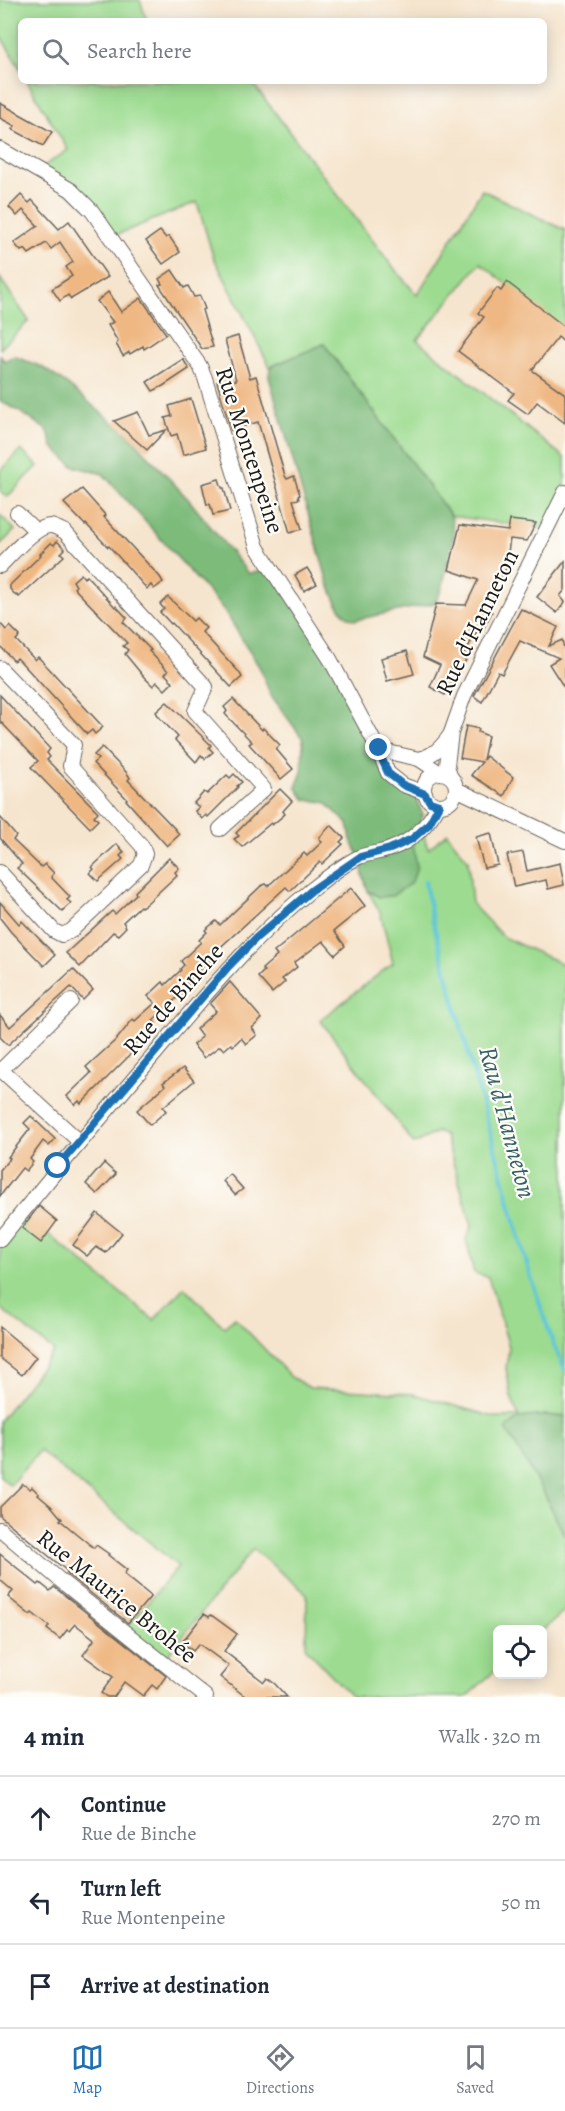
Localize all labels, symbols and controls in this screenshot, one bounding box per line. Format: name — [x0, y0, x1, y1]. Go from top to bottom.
search box — [18, 18, 547, 84]
icon: search — [39, 35, 72, 68]
text: Search here — [87, 36, 192, 66]
street label: Rue Montenpeine — [208, 363, 292, 537]
street label: Rue d'Hanneton — [428, 544, 526, 700]
route end — [365, 734, 391, 760]
street label: Rue de Binche — [115, 936, 231, 1062]
water label: Rau d'Hanneton — [470, 1042, 545, 1202]
route start — [44, 1152, 70, 1178]
street label: Rue Maurice Brohée — [30, 1521, 204, 1671]
map controls — [493, 1625, 547, 1679]
button: locate — [493, 1625, 547, 1679]
text: 4 min — [24, 1719, 85, 1754]
text: Walk · 320 m — [439, 1723, 541, 1750]
text: Continue — [81, 1790, 166, 1820]
icon: ahead — [24, 1802, 57, 1835]
text: 270 m — [492, 1805, 541, 1832]
text: Rue de Binche — [81, 1820, 196, 1847]
text: Turn left — [81, 1874, 161, 1904]
icon: left — [24, 1886, 57, 1919]
text: 50 m — [501, 1889, 541, 1916]
text: Rue Montenpeine — [81, 1904, 225, 1931]
icon: arrive — [24, 1970, 57, 2003]
text: Arrive at destination — [81, 1971, 270, 2001]
tab: Map — [71, 2041, 104, 2099]
tab: Directions — [246, 2041, 314, 2099]
tab: Saved — [456, 2041, 494, 2099]

